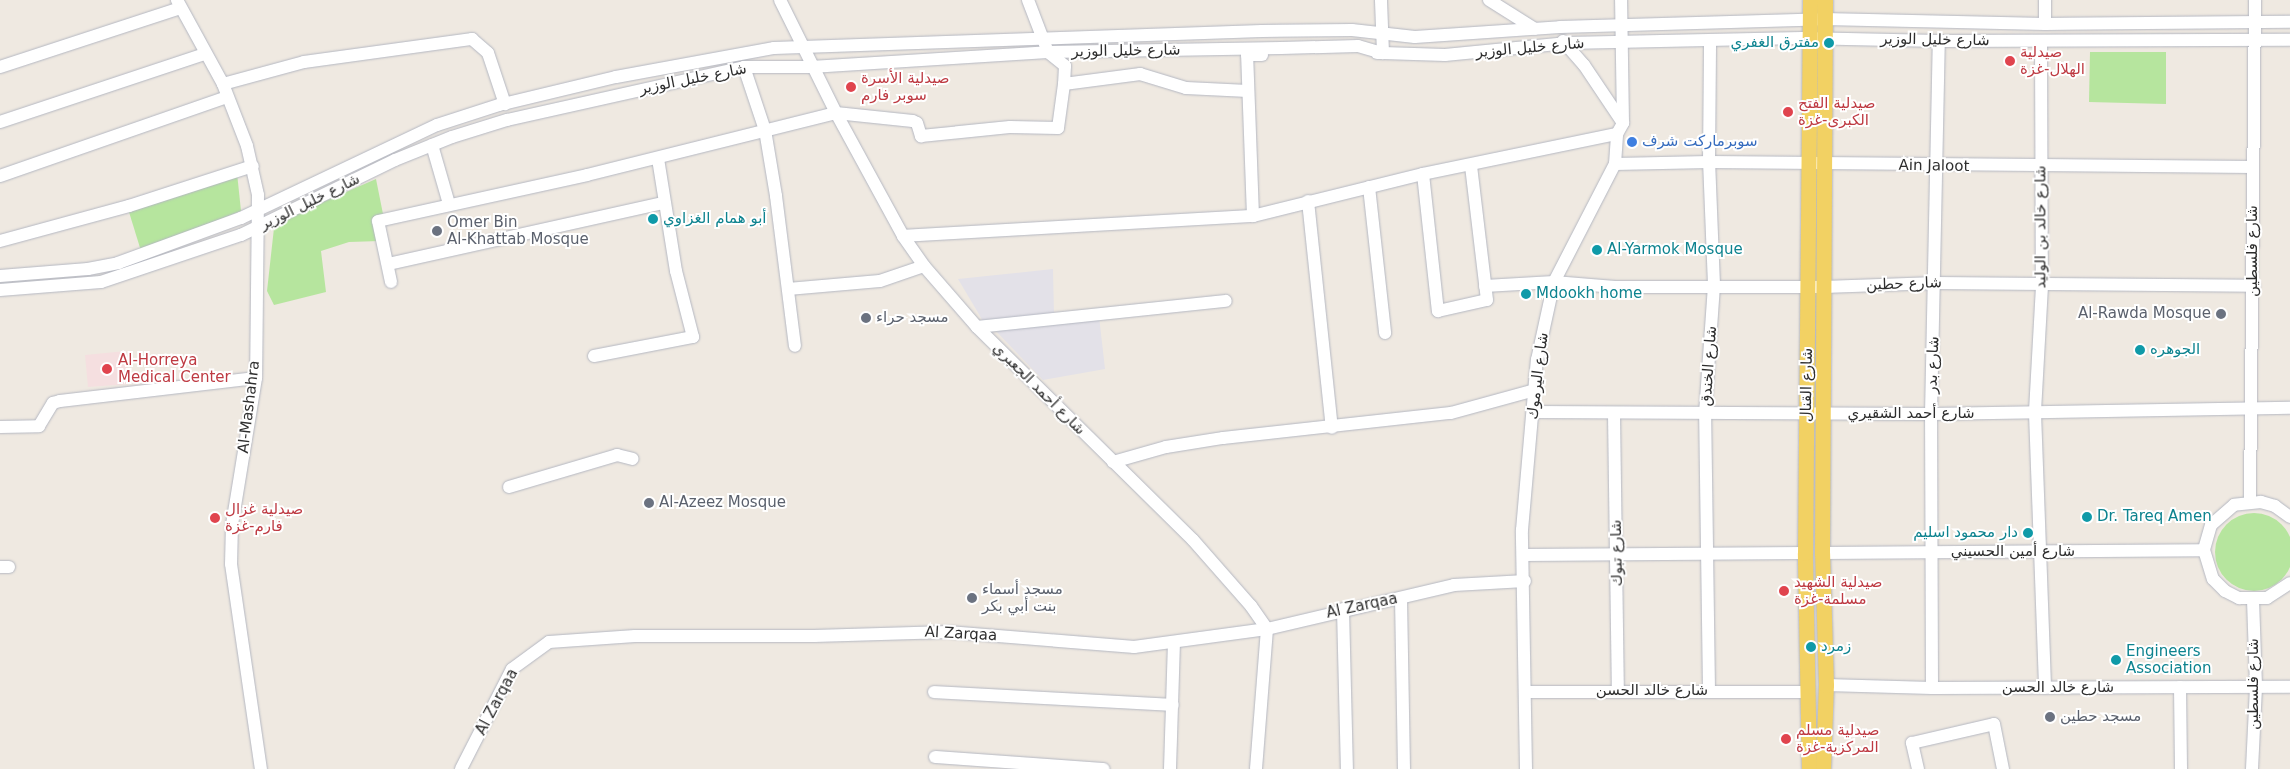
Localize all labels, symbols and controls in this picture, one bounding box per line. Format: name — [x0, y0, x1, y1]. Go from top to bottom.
street label: شارع خليل الوزير — [1880, 30, 1990, 50]
street label: شارع خليل الوزير — [1475, 34, 1585, 62]
place label: مفترق الغفري — [1731, 34, 1819, 52]
marker: مفترق الغفري — [1823, 37, 1835, 49]
street label: شارع خليل الوزير — [1071, 41, 1181, 61]
place label: صيدلية الهلال-غزة — [2020, 43, 2085, 78]
marker: صيدلية الهلال-غزة — [2004, 55, 2016, 67]
street label: شارع خليل الوزير — [638, 60, 748, 98]
place label: صيدلية الأسرة سوبر فارم — [861, 69, 949, 104]
marker: صيدلية الأسرة سوبر فارم — [845, 81, 857, 93]
place label: صيدلية الفتح الكبرى-غزة — [1798, 94, 1876, 129]
marker: صيدلية الفتح الكبرى-غزة — [1782, 106, 1794, 118]
place label: سوبرماركت شرف — [1642, 133, 1758, 151]
marker: سوبرماركت شرف — [1626, 136, 1638, 148]
street label: Ain Jaloot — [1898, 156, 1970, 176]
street label: شارع خالد بن الوليد — [2032, 166, 2050, 288]
street label: شارع خليل الوزير — [257, 170, 363, 234]
street label: شارع فلسطين — [2244, 205, 2262, 297]
place label: أبو همام الغزاوي — [663, 210, 766, 228]
place label: Omer Bin Al-Khattab Mosque — [447, 213, 589, 248]
marker: أبو همام الغزاوي — [647, 213, 659, 225]
marker: Omer Bin Al-Khattab Mosque — [431, 225, 443, 237]
place label: Al-Yarmok Mosque — [1607, 241, 1743, 259]
marker: Al-Yarmok Mosque — [1591, 244, 1603, 256]
street label: شارع حطين — [1866, 274, 1942, 294]
place label: Mdookh home — [1536, 285, 1642, 303]
marker: Mdookh home — [1520, 288, 1532, 300]
place label: Al-Rawda Mosque — [2078, 305, 2211, 323]
marker: Al-Rawda Mosque — [2215, 308, 2227, 320]
place label: مسجد حراء — [876, 309, 949, 327]
marker: مسجد حراء — [860, 312, 872, 324]
street label: شارع الخندق — [1697, 325, 1721, 407]
street label: شارع اليرموك — [1524, 331, 1552, 421]
street label: شارع بدر — [1923, 336, 1943, 394]
street label: شارع أحمد الجعبري — [989, 339, 1089, 439]
place label: الجوهره — [2150, 341, 2200, 359]
marker: الجوهره — [2134, 344, 2146, 356]
street label: شارع القنال — [1797, 348, 1817, 422]
place label: Al-Horreya Medical Center — [118, 351, 231, 386]
street label: Al-Mashahra — [234, 360, 264, 454]
marker: Al-Horreya Medical Center — [100, 362, 114, 376]
street label: شارع أحمد الشقيري — [1847, 405, 1975, 423]
place label: Al-Azeez Mosque — [659, 494, 786, 512]
marker: Al-Azeez Mosque — [643, 497, 655, 509]
place label: صيدلية غزال فارم-غزة — [225, 500, 303, 535]
place label: Dr. Tareq Amen — [2097, 508, 2212, 526]
marker: Dr. Tareq Amen — [2081, 511, 2093, 523]
marker: صيدلية غزال فارم-غزة — [209, 512, 221, 524]
street label: شارع تبوك — [1607, 519, 1627, 587]
place label: دار محمود اسليم — [1913, 524, 2018, 542]
marker: دار محمود اسليم — [2022, 527, 2034, 539]
street label: شارع أمين الحسيني — [1951, 543, 2075, 561]
place label: صيدلية الشهيد مسلمة-غزة — [1794, 573, 1882, 608]
place label: مسجد أسماء بنت أبي بكر — [982, 580, 1063, 615]
marker: صيدلية الشهيد مسلمة-غزة — [1778, 585, 1790, 597]
street label: Al Zarqaa — [1325, 590, 1399, 622]
marker: مسجد أسماء بنت أبي بكر — [966, 592, 978, 604]
street label: Al Zarqaa — [924, 623, 998, 645]
place label: زمرد — [1821, 638, 1851, 656]
street label: شارع فلسطين — [2245, 638, 2263, 730]
marker: زمرد — [1805, 641, 1817, 653]
place label: Engineers Association — [2126, 642, 2211, 677]
marker: Engineers Association — [2110, 654, 2122, 666]
street label: Al Zarqaa — [472, 666, 522, 738]
street label: شارع خالد الحسن — [2002, 679, 2114, 697]
street label: شارع خالد الحسن — [1596, 682, 1708, 700]
place label: مسجد حطين — [2060, 708, 2141, 726]
marker: مسجد حطين — [2044, 711, 2056, 723]
place label: صيدلية مسلم المركزية-غزة — [1796, 721, 1879, 756]
marker: صيدلية مسلم المركزية-غزة — [1780, 733, 1792, 745]

